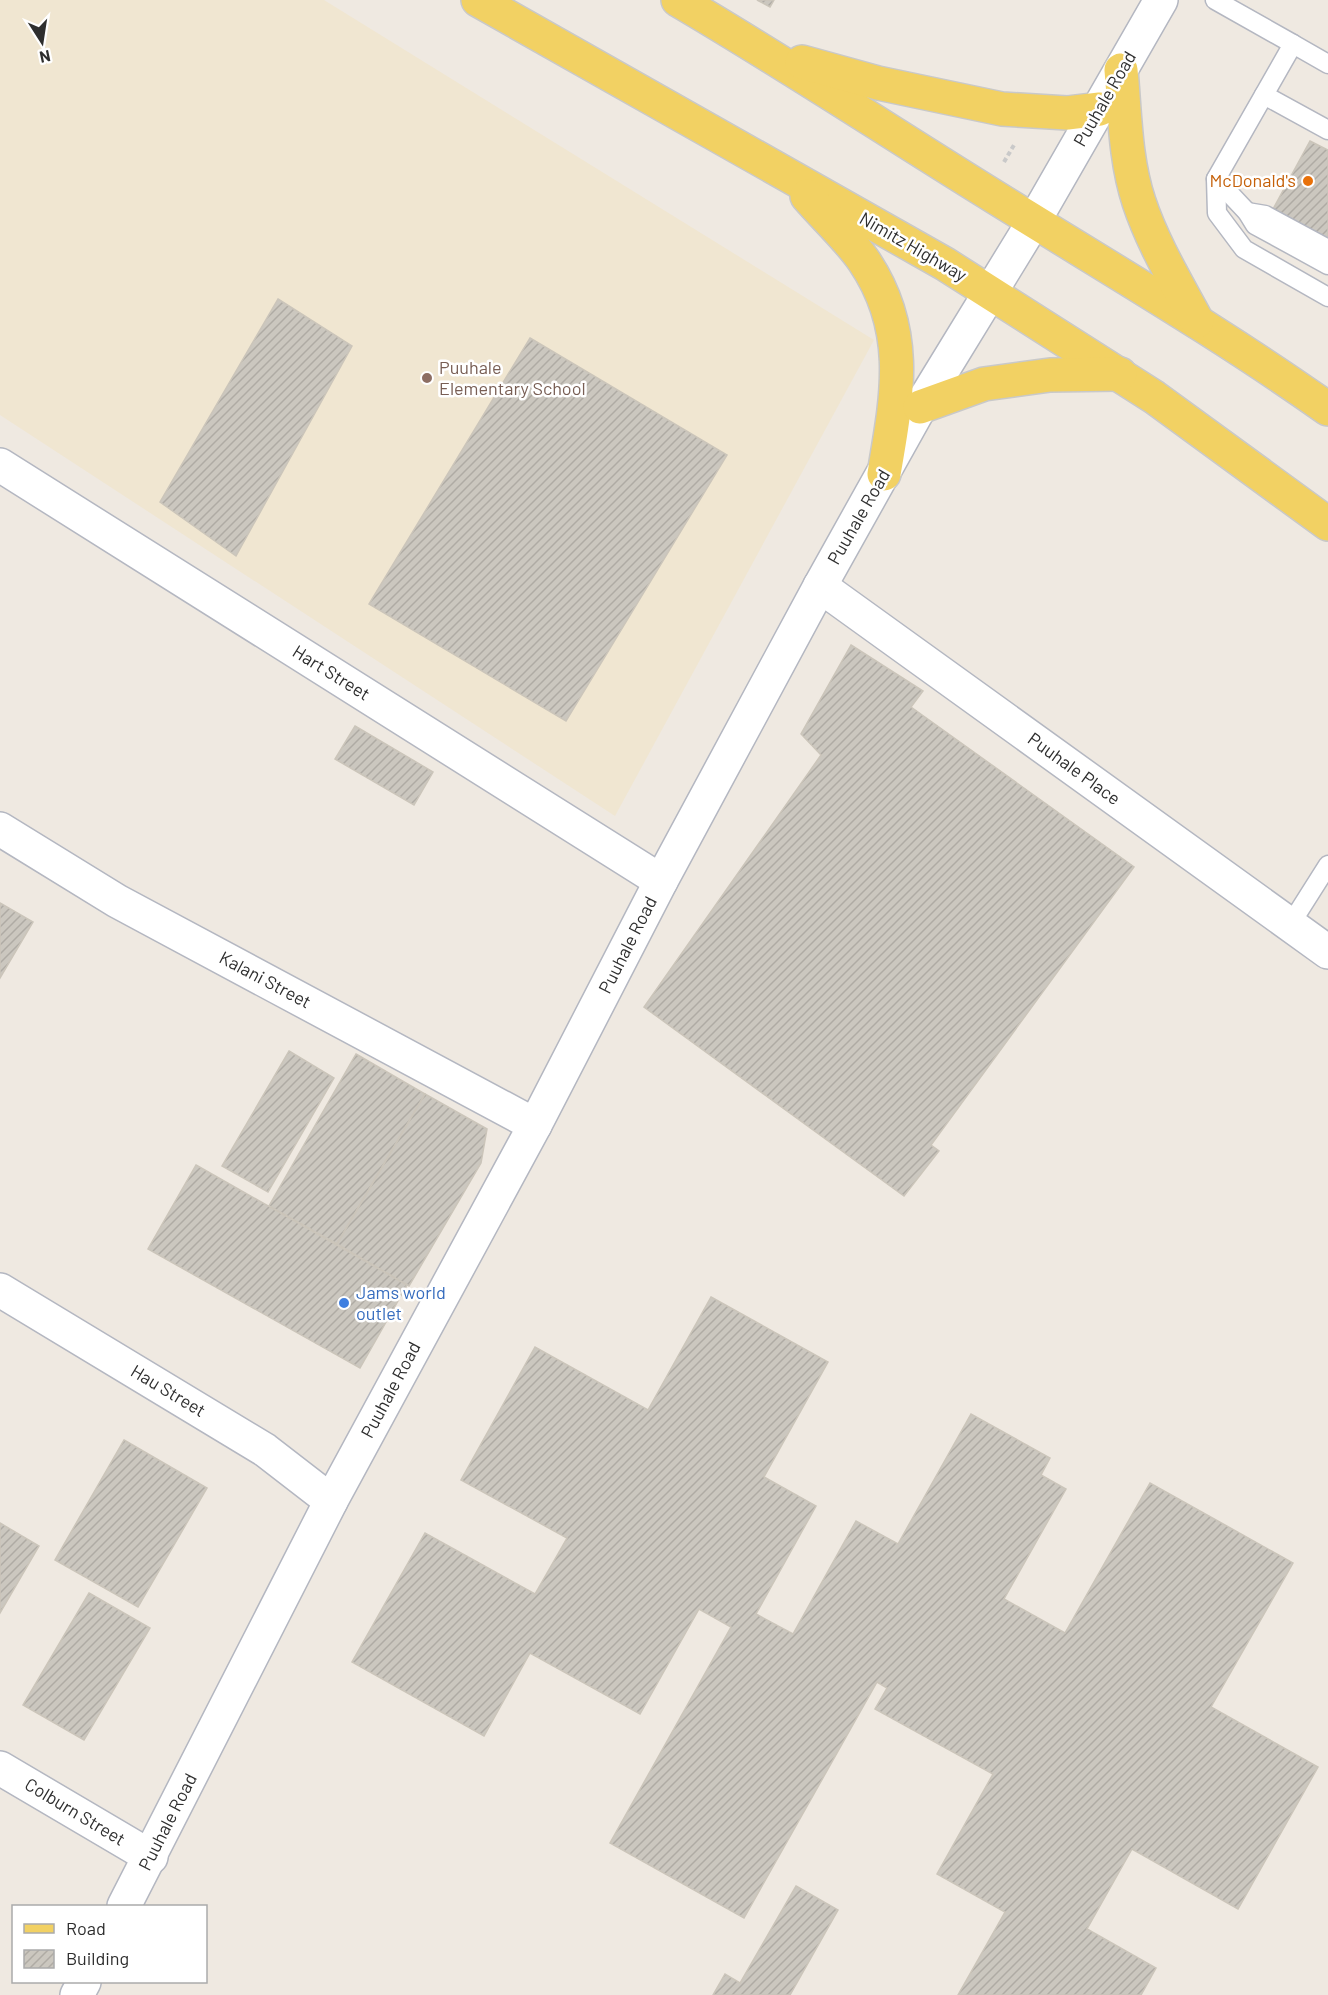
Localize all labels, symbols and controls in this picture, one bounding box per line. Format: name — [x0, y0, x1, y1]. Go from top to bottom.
north arrow — [12, 12, 72, 72]
text: N — [38, 47, 52, 68]
street label: Puuhale Road — [1068, 47, 1140, 150]
place label: McDonald's — [1209, 169, 1296, 191]
marker: McDonald's — [1301, 174, 1315, 188]
street label: Nimitz Highway — [856, 207, 971, 286]
place label: Puuhale Elementary School — [439, 356, 586, 399]
marker: Puuhale Elementary School — [420, 371, 434, 385]
street label: Puuhale Road — [822, 465, 894, 568]
street label: Hart Street — [289, 640, 374, 705]
street label: Puuhale Place — [1024, 727, 1125, 809]
street label: Puuhale Road — [593, 892, 661, 997]
street label: Kalani Street — [216, 946, 315, 1012]
place label: Jams world outlet — [356, 1281, 446, 1324]
marker: Jams world outlet — [337, 1296, 351, 1310]
street label: Puuhale Road — [356, 1338, 425, 1441]
street label: Hau Street — [127, 1359, 210, 1421]
street label: Puuhale Road — [133, 1769, 201, 1874]
street label: Colburn Street — [21, 1773, 130, 1850]
legend — [12, 1905, 207, 1983]
text: Road — [66, 1917, 106, 1939]
text: Building — [66, 1947, 129, 1969]

